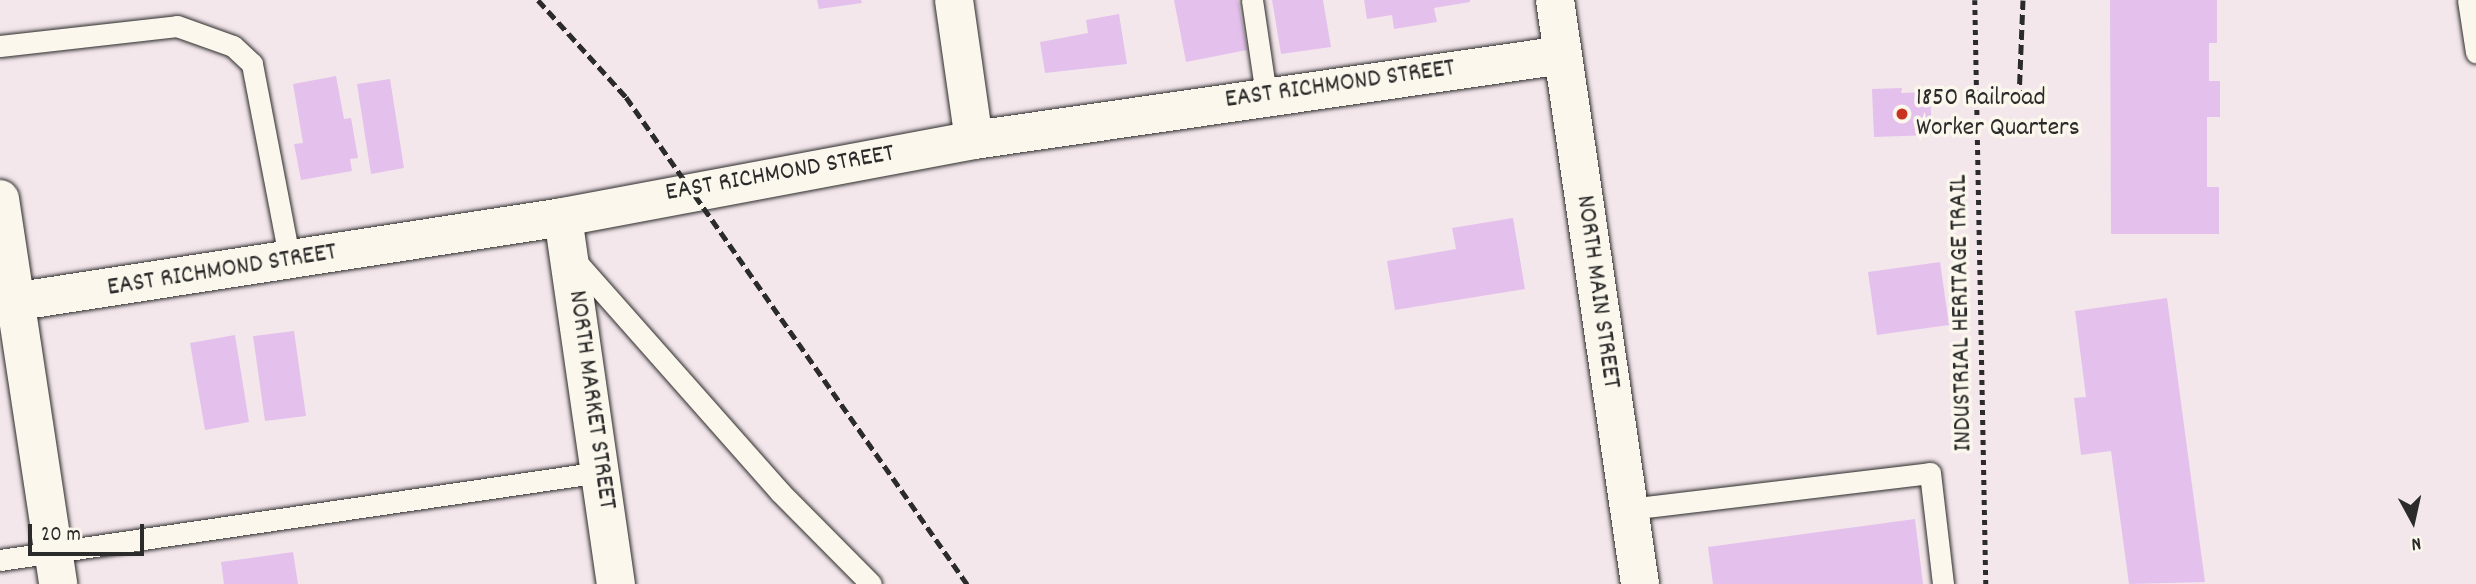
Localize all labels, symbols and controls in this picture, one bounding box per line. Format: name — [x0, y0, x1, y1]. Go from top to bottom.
street label: EAST RICHMOND STREET — [1223, 53, 1457, 117]
place label: 1850 Railroad Worker Quarters — [1916, 83, 2080, 144]
marker: 1850 Railroad Worker Quarters — [1894, 106, 1910, 122]
street label: EAST RICHMOND STREET — [663, 139, 897, 209]
street label: INDUSTRIAL HERITAGE TRAIL — [1944, 174, 1980, 452]
street label: NORTH MAIN STREET — [1568, 193, 1626, 391]
street label: EAST RICHMOND STREET — [105, 237, 339, 305]
street label: NORTH MARKET STREET — [560, 288, 622, 512]
north arrow — [2378, 486, 2448, 556]
scale bar — [32, 510, 147, 554]
text: 20 m — [41, 521, 81, 551]
text: N — [2409, 528, 2423, 556]

